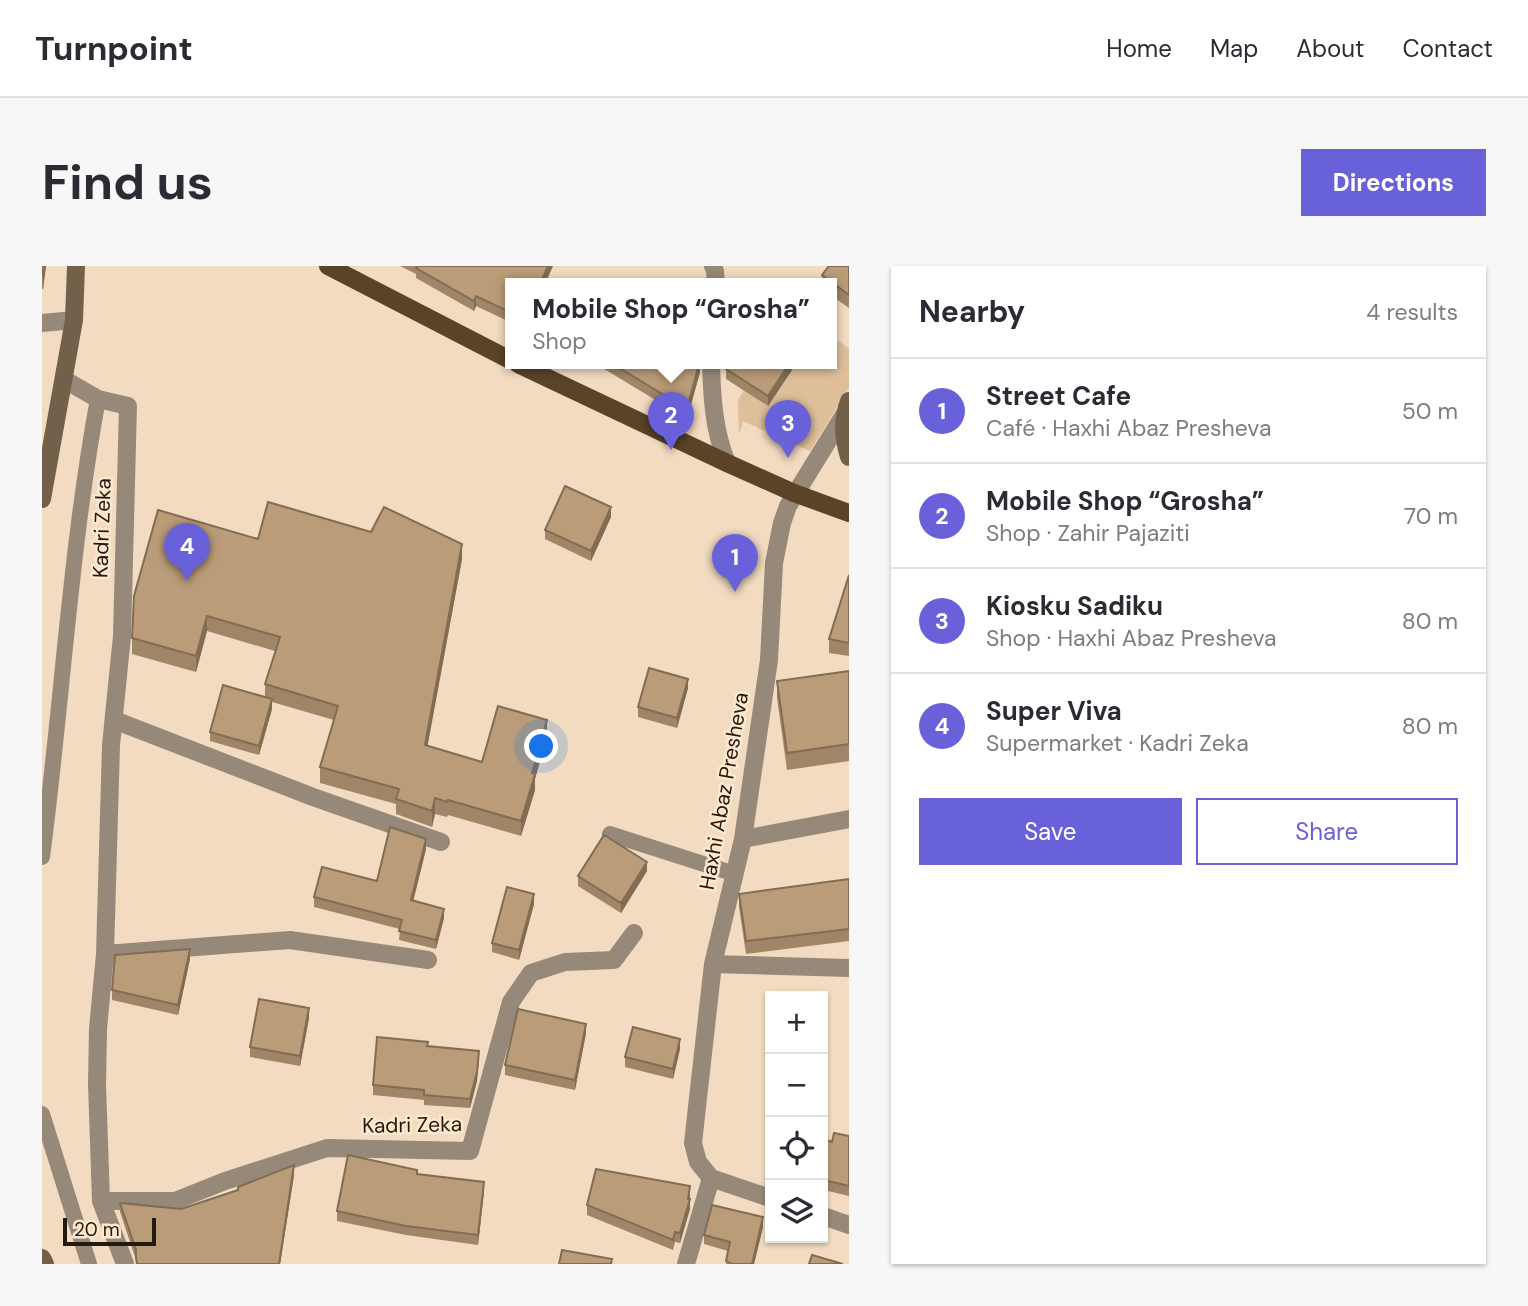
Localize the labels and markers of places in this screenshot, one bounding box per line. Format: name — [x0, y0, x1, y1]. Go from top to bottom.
pin: 2 — [648, 392, 694, 450]
pin: 3 — [765, 400, 811, 458]
pin: 4 — [164, 523, 210, 581]
pin: 1 — [712, 534, 758, 592]

